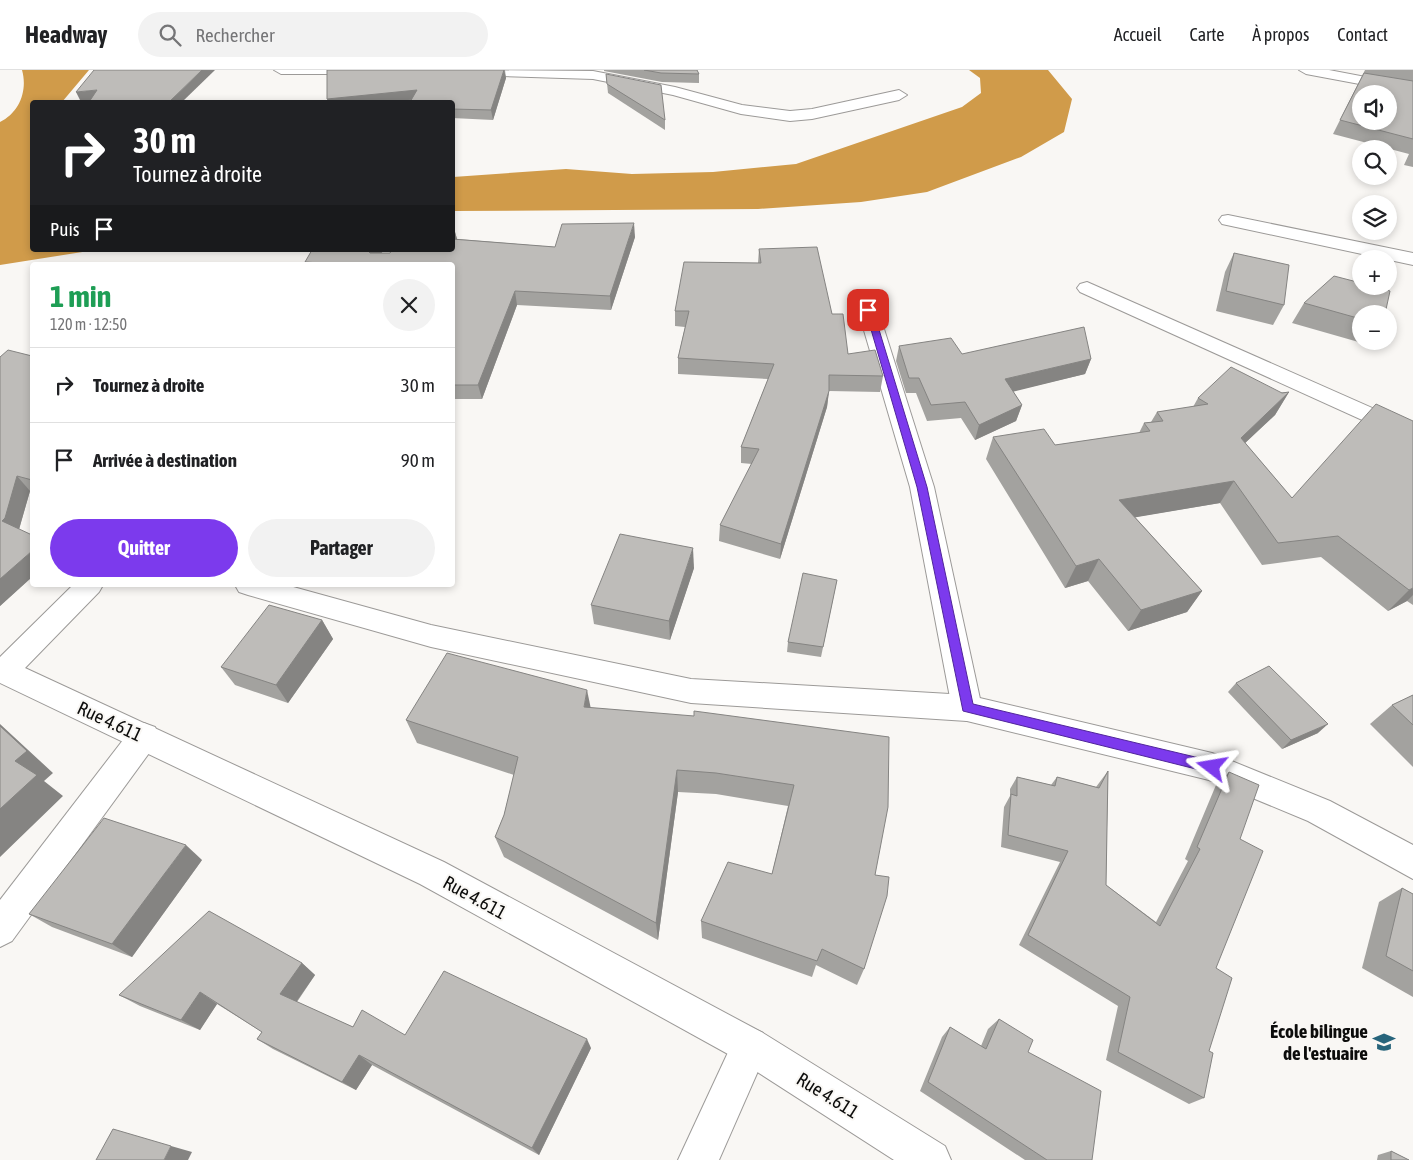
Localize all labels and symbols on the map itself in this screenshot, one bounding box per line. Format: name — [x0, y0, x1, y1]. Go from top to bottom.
pin — [847, 289, 889, 331]
street label: Rue 4.611 — [74, 696, 146, 746]
position arrow — [1185, 740, 1237, 792]
street label: Rue 4.611 — [439, 871, 511, 923]
place label: École bilingue de l'estuaire — [1270, 1020, 1368, 1064]
school or university icon: École bilingue de l'estuaire — [1371, 1029, 1397, 1055]
street label: Rue 4.611 — [793, 1067, 863, 1123]

